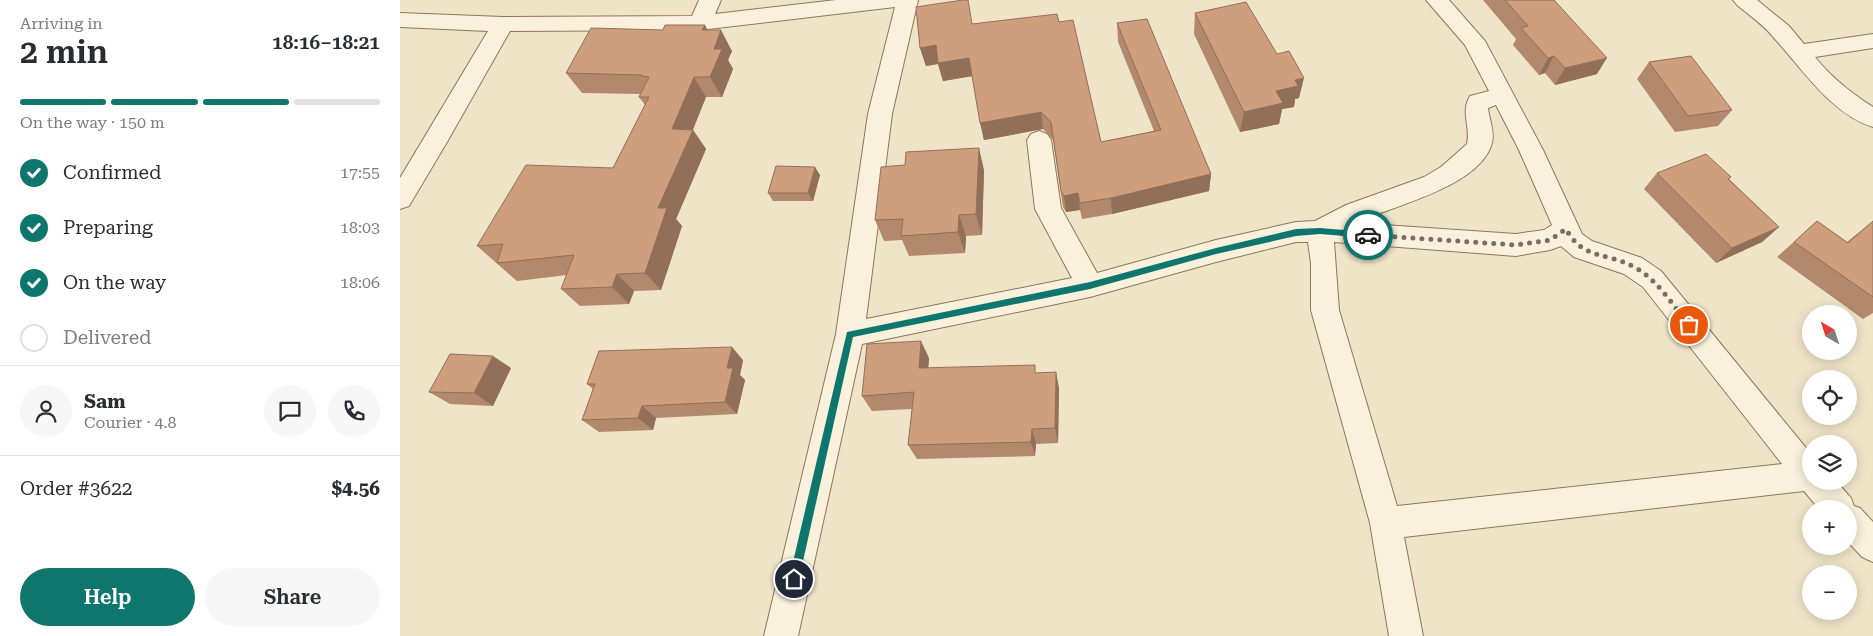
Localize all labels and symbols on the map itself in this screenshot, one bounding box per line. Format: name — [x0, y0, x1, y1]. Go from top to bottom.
courier — [1343, 210, 1393, 260]
pin — [1668, 304, 1710, 346]
north arrow — [1802, 305, 1858, 360]
pin — [773, 558, 815, 600]

